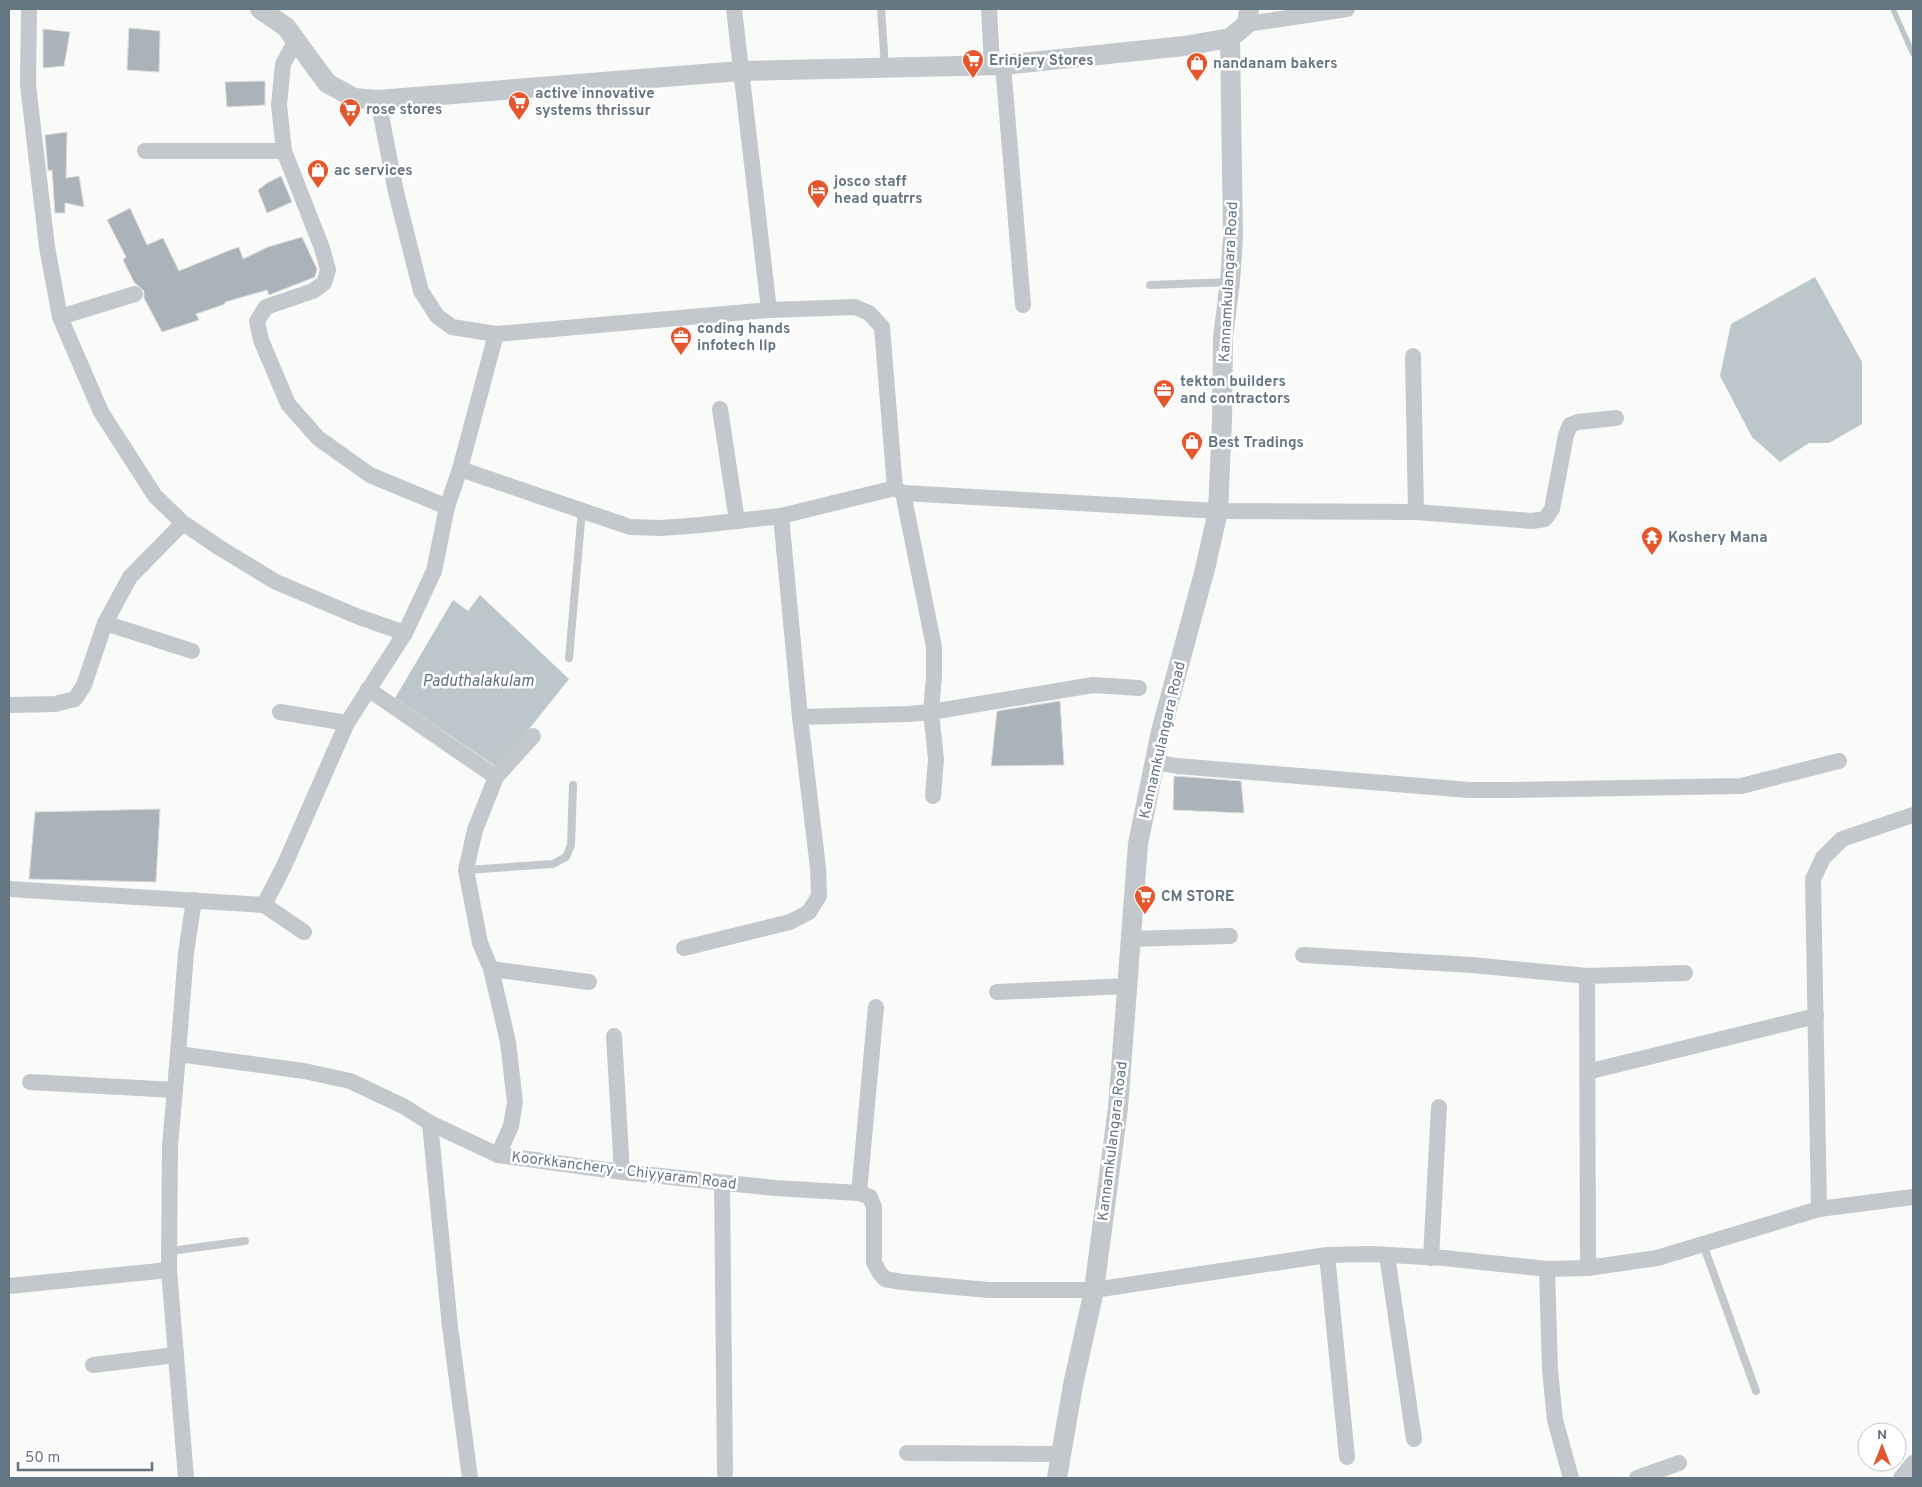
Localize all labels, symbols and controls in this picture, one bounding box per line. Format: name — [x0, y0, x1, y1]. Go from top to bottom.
supermarket icon: Erinjery Stores — [961, 48, 985, 79]
shop icon: nandanam bakers — [1185, 51, 1209, 82]
place label: Erinjery Stores — [989, 52, 1094, 71]
place label: nandanam bakers — [1213, 55, 1338, 74]
place label: active innovative systems thrissur — [535, 85, 655, 121]
supermarket icon: active innovative systems thrissur — [507, 90, 531, 121]
supermarket icon: rose stores — [338, 97, 362, 128]
place label: rose stores — [366, 101, 442, 120]
shop icon: ac services — [306, 158, 330, 189]
place label: ac services — [334, 162, 413, 181]
place label: josco staff head quatrrs — [833, 173, 923, 209]
hotel icon: josco staff head quatrrs — [806, 178, 830, 209]
street label: Kannamkulangara Road — [1216, 201, 1243, 363]
place label: coding hands infotech llp — [697, 320, 790, 356]
office icon: coding hands infotech llp — [669, 325, 693, 356]
place label: tekton builders and contractors — [1180, 373, 1290, 409]
office icon: tekton builders and contractors — [1152, 378, 1176, 409]
shop icon: Best Tradings — [1180, 430, 1204, 461]
place label: Best Tradings — [1208, 434, 1304, 453]
temple icon: Koshery Mana — [1640, 525, 1664, 556]
place label: Koshery Mana — [1668, 529, 1768, 548]
street label: Kannamkulangara Road — [1136, 660, 1191, 821]
water label: Paduthalakulam — [422, 672, 534, 692]
supermarket icon: CM STORE — [1133, 884, 1157, 915]
place label: CM STORE — [1161, 888, 1234, 907]
street label: Kannamkulangara Road — [1094, 1060, 1133, 1222]
street label: Koorkkanchery - Chiyyaram Road — [510, 1148, 737, 1195]
north arrow — [1857, 1422, 1907, 1472]
text: N — [1877, 1427, 1887, 1444]
scale bar — [18, 1440, 151, 1472]
text: 50 m — [25, 1449, 60, 1468]

